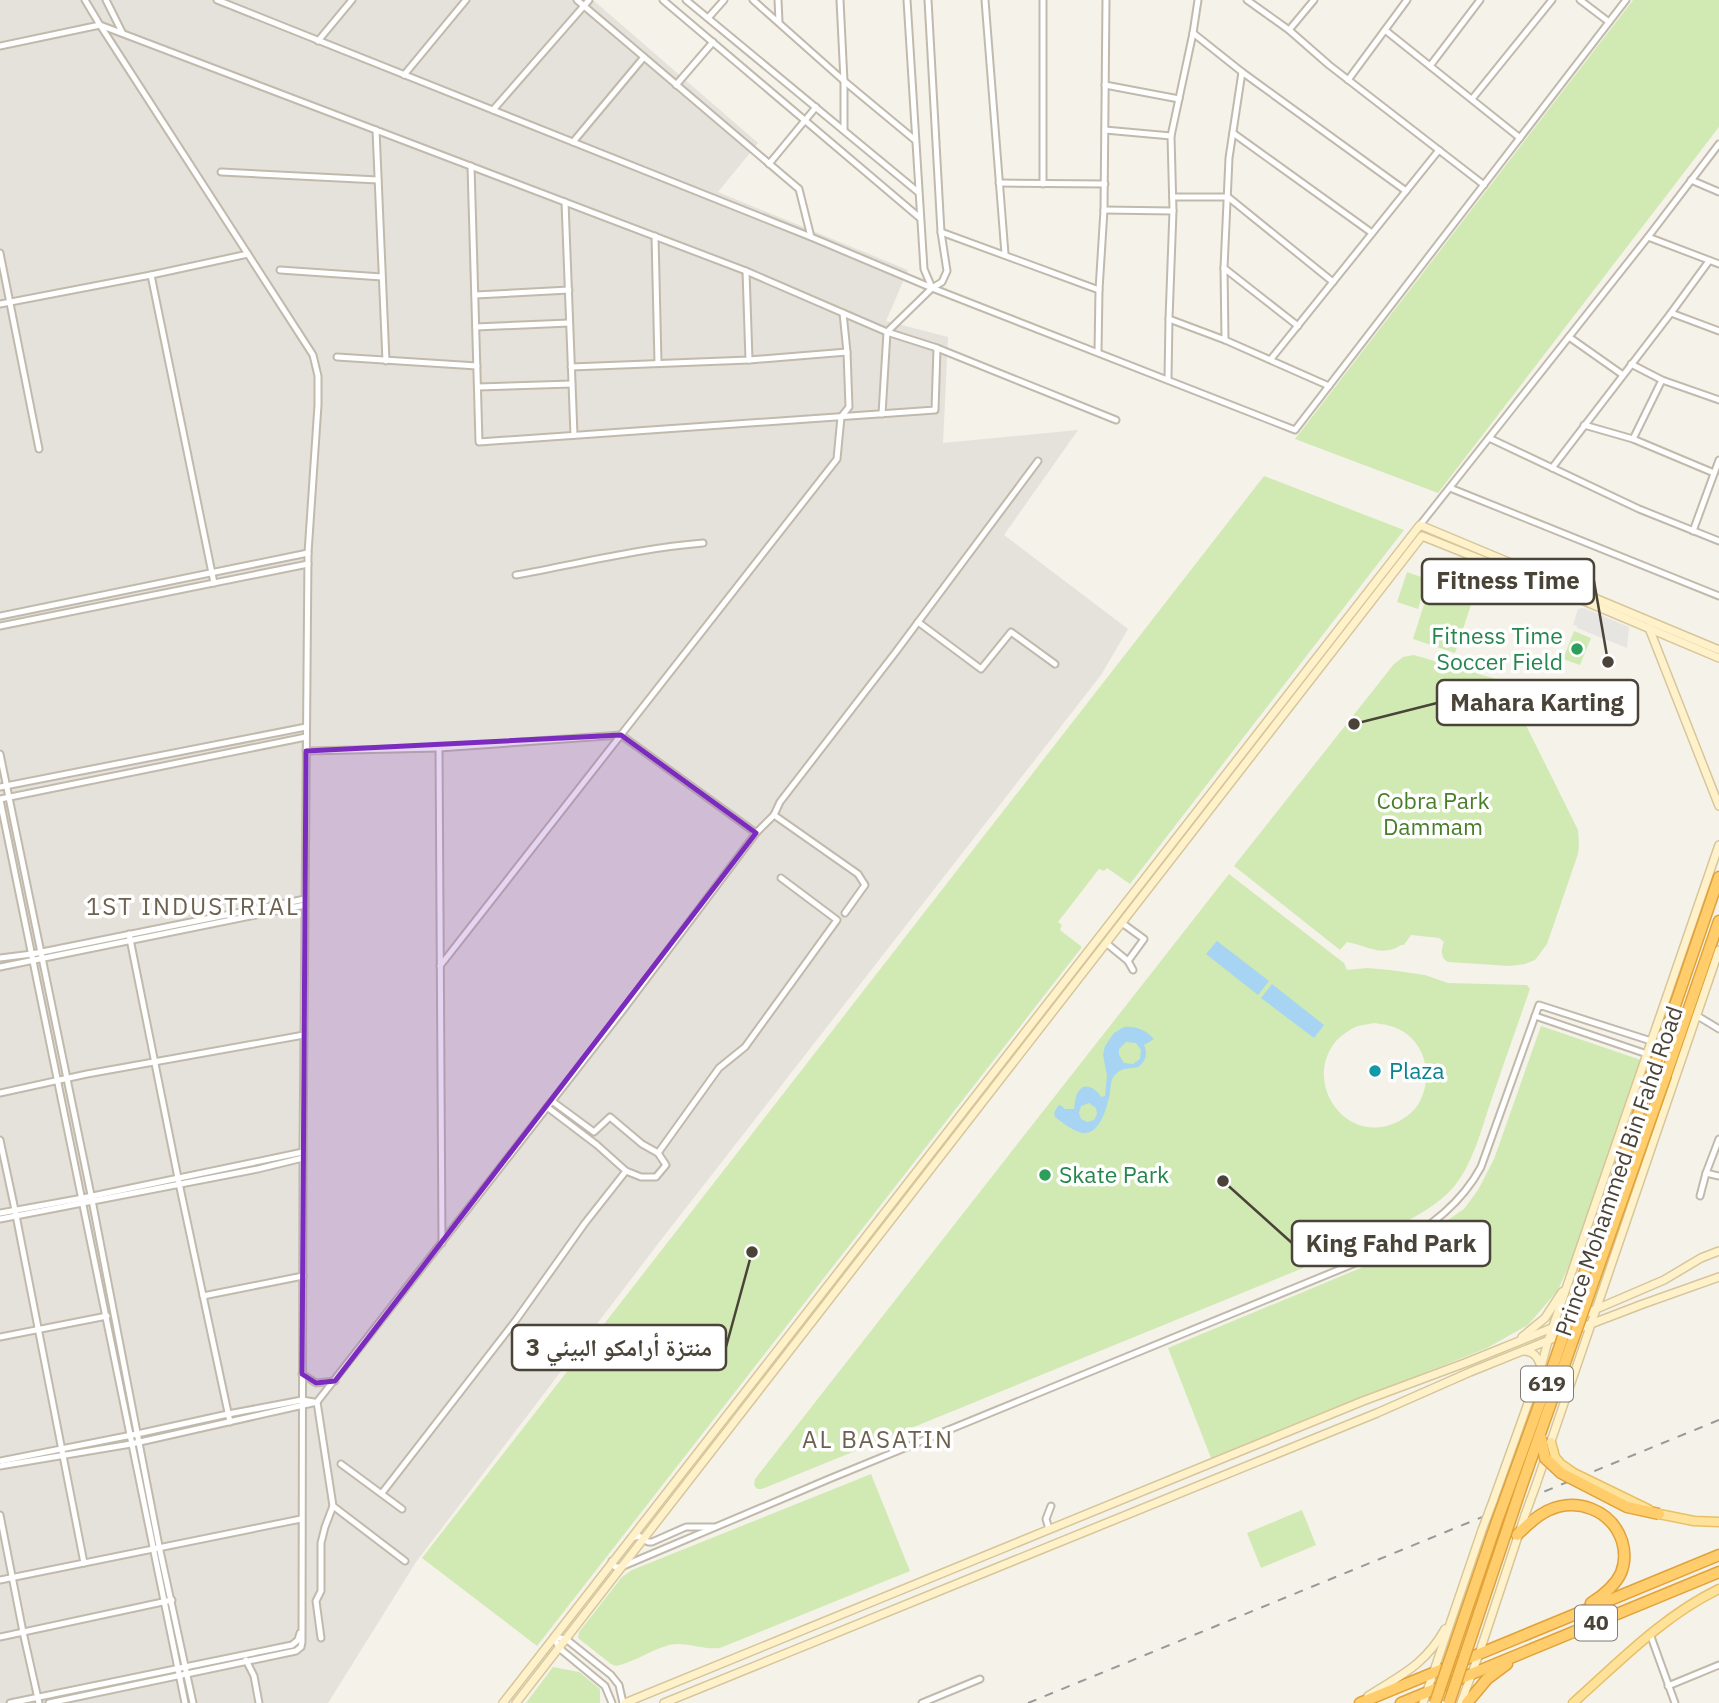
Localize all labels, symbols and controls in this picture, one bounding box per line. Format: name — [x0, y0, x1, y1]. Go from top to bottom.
callout: Fitness Time — [1422, 559, 1594, 604]
text: Fitness Time — [1436, 564, 1580, 596]
place label: Fitness Time Soccer Field — [1431, 620, 1563, 676]
marker: Fitness Time Soccer Field — [1569, 641, 1585, 657]
callout: Mahara Karting — [1437, 680, 1638, 725]
text: Mahara Karting — [1450, 686, 1624, 718]
park label: Cobra Park Dammam — [1376, 785, 1490, 841]
district label: 1ST INDUSTRIAL — [86, 890, 300, 922]
street label: Prince Mohammed Bin Fahd Road — [1547, 1002, 1689, 1340]
place label: Plaza — [1389, 1055, 1444, 1085]
marker: Plaza — [1367, 1063, 1383, 1079]
place label: Skate Park — [1059, 1159, 1169, 1189]
marker: Skate Park — [1037, 1167, 1053, 1183]
callout: King Fahd Park — [1292, 1221, 1490, 1266]
text: King Fahd Park — [1306, 1227, 1476, 1259]
callout: منتزة أرامكو البيئي 3 — [512, 1325, 726, 1370]
text: منتزة أرامكو البيئي 3 — [526, 1331, 712, 1367]
road number: 619 — [1521, 1366, 1573, 1402]
district label: AL BASATIN — [802, 1423, 954, 1455]
road number: 40 — [1575, 1606, 1617, 1640]

